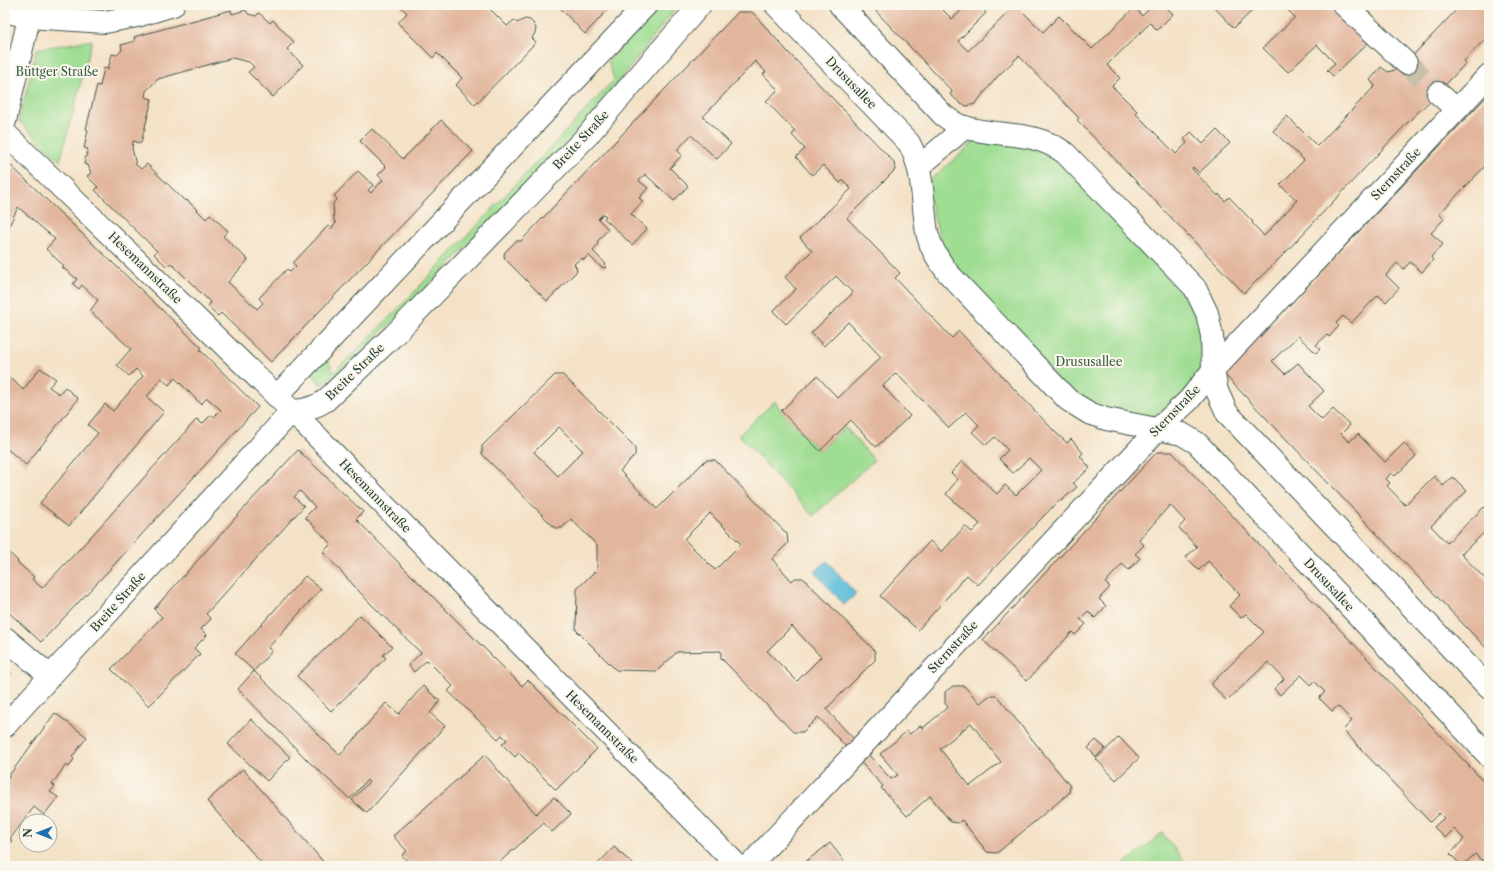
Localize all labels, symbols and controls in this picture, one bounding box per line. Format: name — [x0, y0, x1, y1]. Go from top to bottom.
street label: Drususallee — [823, 53, 880, 112]
park label: Büttger Straße — [16, 64, 99, 79]
street label: Breite Straße — [549, 107, 612, 172]
street label: Sternstraße — [1367, 144, 1424, 203]
street label: Hesemannstraße — [105, 229, 186, 307]
street label: Breite Straße — [322, 340, 387, 403]
park label: Drususallee — [1056, 354, 1123, 369]
street label: Sternstraße — [1146, 381, 1203, 440]
street label: Hesemannstraße — [336, 456, 415, 536]
street label: Drususallee — [1301, 555, 1358, 614]
street label: Breite Straße — [87, 568, 149, 635]
street label: Sternstraße — [924, 617, 981, 676]
street label: Hesemannstraße — [563, 687, 642, 766]
north arrow — [18, 813, 58, 853]
text: N — [21, 828, 35, 838]

